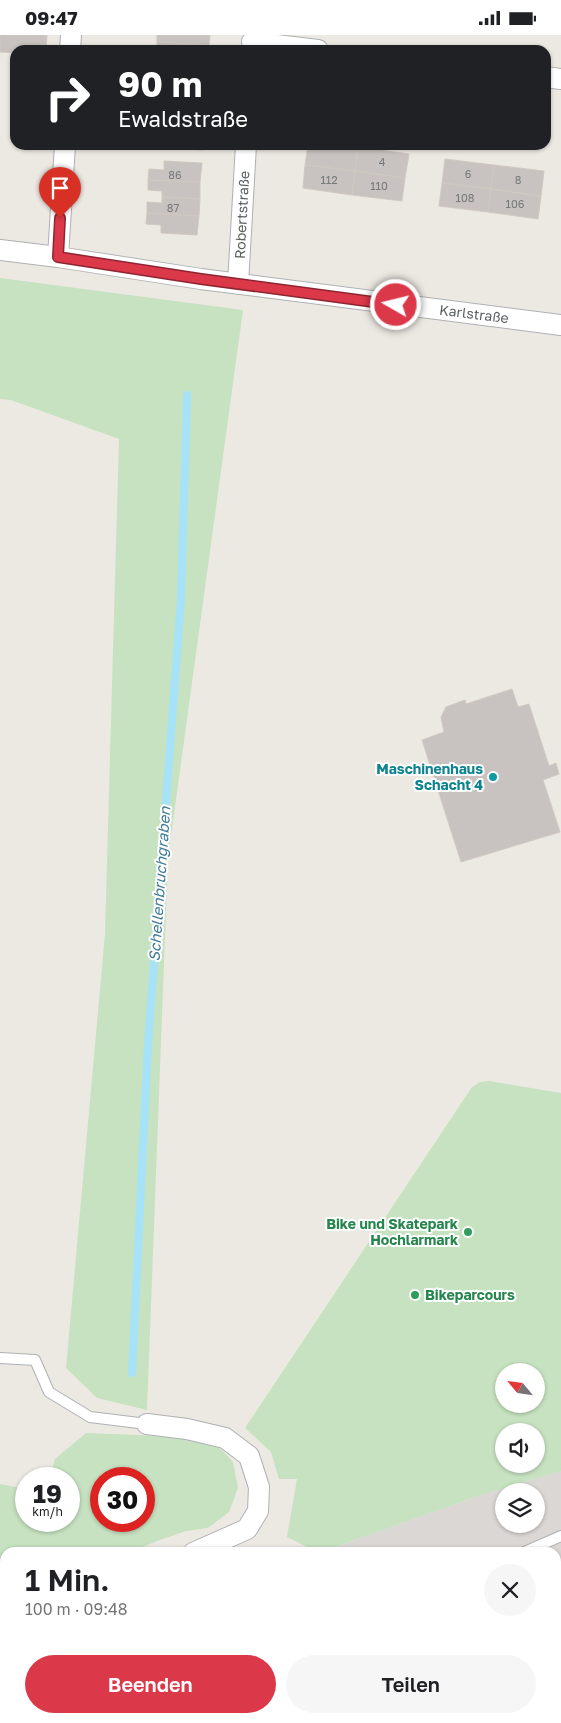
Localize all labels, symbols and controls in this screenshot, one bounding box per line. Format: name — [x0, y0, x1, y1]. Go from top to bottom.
text: 09:47 — [25, 6, 78, 29]
text: 90 m — [118, 63, 202, 105]
icon: right — [35, 65, 100, 130]
text: Ewaldstraße — [118, 105, 248, 132]
house number: 4 — [379, 155, 386, 168]
pin — [39, 167, 81, 218]
house number: 6 — [465, 167, 472, 180]
house number: 86 — [168, 168, 182, 181]
street label: Robertstraße — [231, 170, 252, 260]
house number: 112 — [320, 173, 338, 186]
house number: 8 — [515, 173, 522, 186]
icon: arrive — [46, 174, 74, 202]
house number: 110 — [370, 179, 388, 192]
house number: 108 — [456, 191, 475, 204]
house number: 106 — [506, 197, 525, 210]
house number: 87 — [167, 201, 179, 214]
position arrow — [369, 278, 421, 330]
street label: Karlstraße — [438, 301, 510, 326]
place label: Maschinenhaus Schacht 4 — [376, 760, 483, 793]
marker: Maschinenhaus Schacht 4 — [487, 771, 499, 783]
water label: Schellenbruchgraben — [145, 805, 174, 962]
place label: Bike und Skatepark Hochlarmark — [326, 1215, 458, 1248]
marker: Bike und Skatepark Hochlarmark — [462, 1226, 474, 1238]
place label: Bikeparcours — [425, 1286, 515, 1303]
marker: Bikeparcours — [409, 1289, 421, 1301]
north arrow — [495, 1363, 545, 1413]
map controls — [495, 1363, 545, 1533]
button: sound — [495, 1423, 545, 1473]
speed limit sign: 30 — [90, 1467, 155, 1532]
text: 19 — [33, 1478, 62, 1509]
button: layers — [495, 1483, 545, 1533]
text: km/h — [32, 1504, 63, 1519]
text: 1 Min. — [25, 1562, 110, 1598]
button: close — [484, 1564, 536, 1616]
text: 100 m · 09:48 — [25, 1599, 127, 1619]
button: Beenden — [25, 1655, 276, 1713]
button: Teilen — [286, 1655, 536, 1713]

